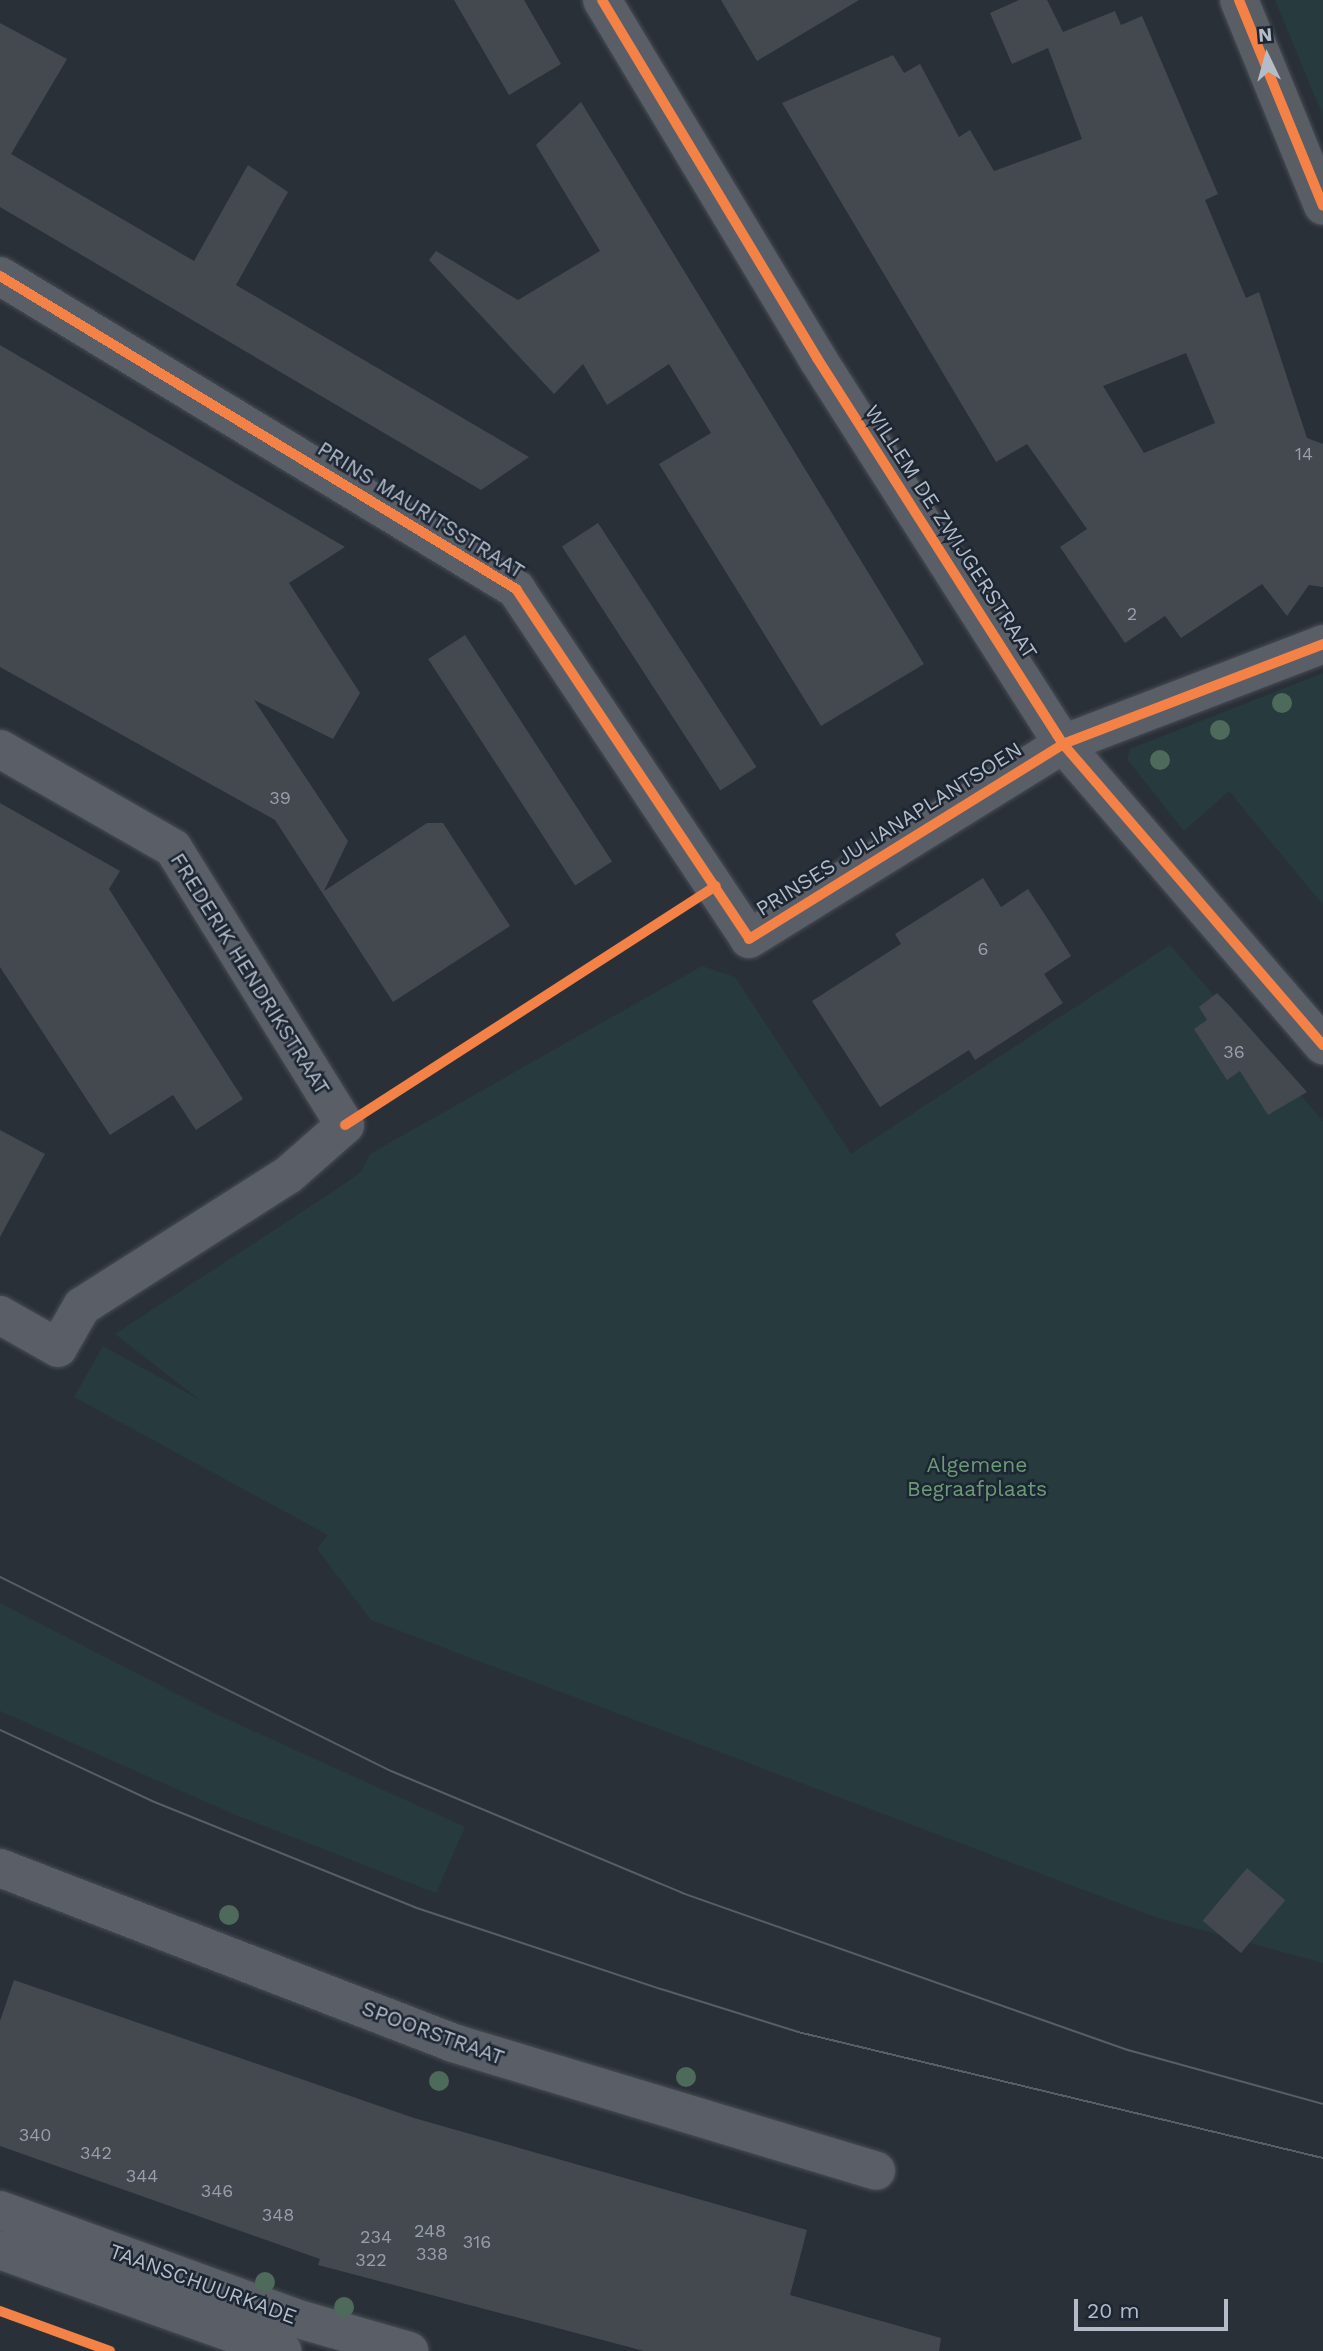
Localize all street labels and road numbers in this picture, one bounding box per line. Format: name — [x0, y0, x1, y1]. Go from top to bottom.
street label: WILLEM DE ZWIJGERSTRAAT — [859, 400, 1043, 664]
street label: PRINS MAURITSSTRAAT — [313, 436, 529, 584]
street label: PRINSES JULIANAPLANTSOEN — [751, 736, 1027, 922]
street label: FREDERIK HENDRIKSTRAAT — [165, 848, 335, 1100]
street label: SPOORSTRAAT — [358, 1996, 508, 2070]
street label: TAANSCHUURKADE — [106, 2238, 300, 2330]

